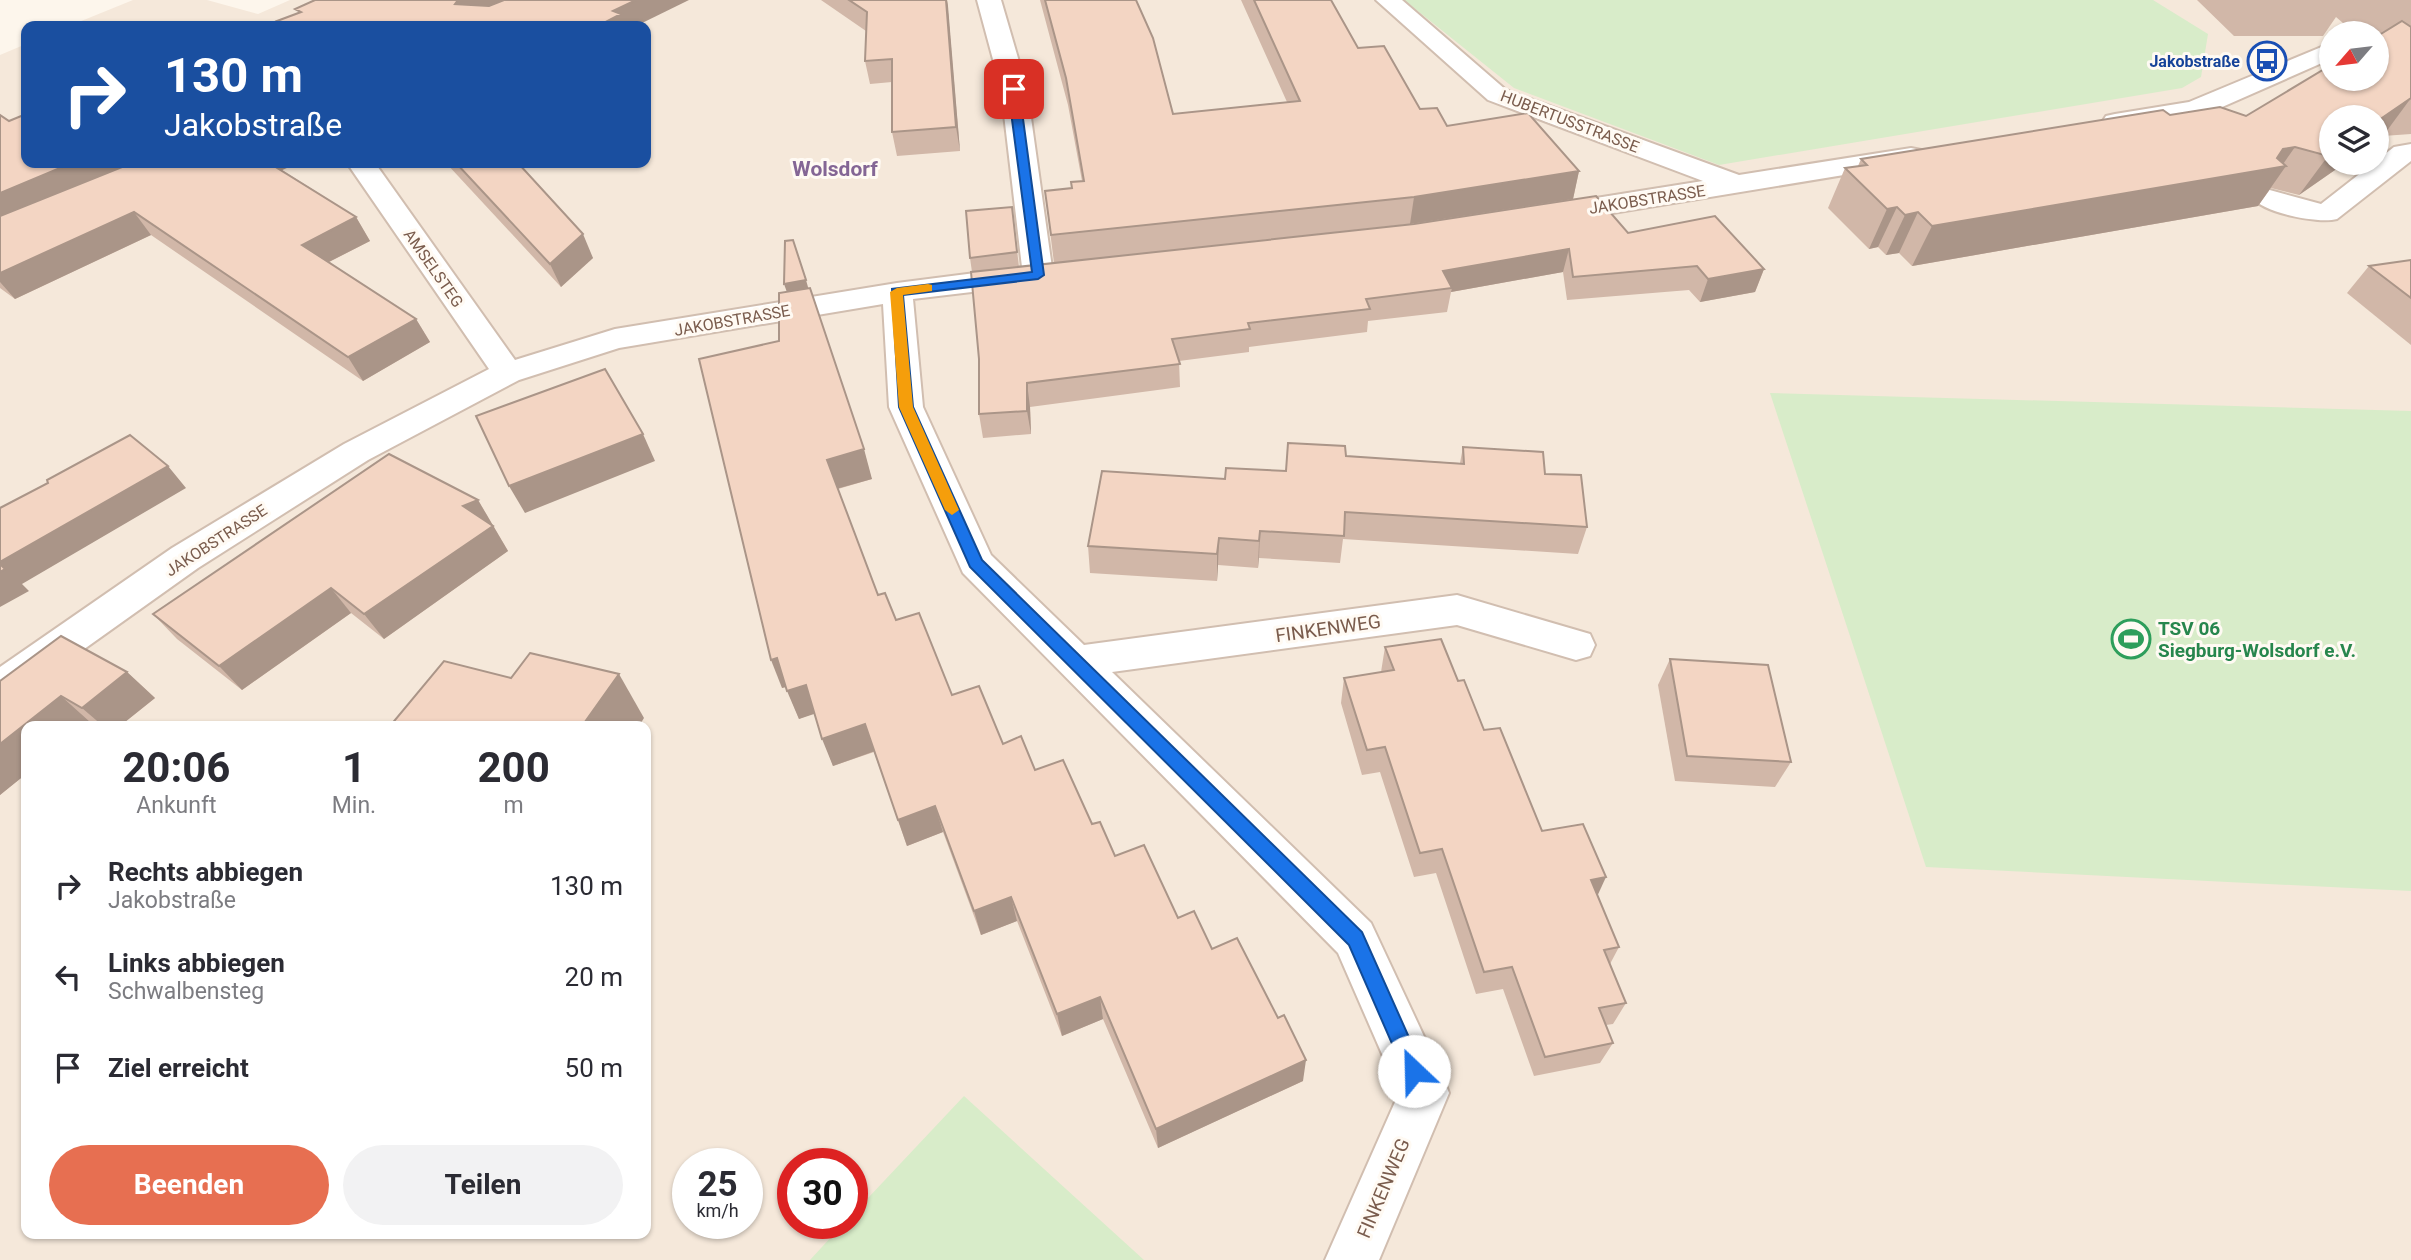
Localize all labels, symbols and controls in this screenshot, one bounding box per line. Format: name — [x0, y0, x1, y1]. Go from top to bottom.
north arrow — [2319, 21, 2389, 91]
map controls — [2319, 21, 2389, 175]
bus stop icon: Jakobstraße — [2246, 40, 2288, 82]
text: 130 m — [164, 47, 303, 104]
icon: right — [49, 49, 140, 140]
place label: Jakobstraße — [2149, 52, 2240, 71]
pin — [984, 59, 1044, 119]
icon: arrive — [995, 70, 1033, 108]
street label: HUBERTUSSTRASSE — [1498, 86, 1642, 157]
button: layers — [2319, 105, 2389, 175]
text: Jakobstraße — [164, 106, 342, 144]
district label: Wolsdorf — [792, 157, 878, 181]
street label: JAKOBSTRASSE — [1588, 181, 1706, 218]
street label: AMSELSTEG — [400, 226, 467, 311]
street label: JAKOBSTRASSE — [673, 301, 792, 340]
street label: JAKOBSTRASSE — [162, 501, 271, 580]
street label: FINKENWEG — [1274, 610, 1382, 647]
place label: TSV 06 Siegburg-Wolsdorf e.V. — [2158, 617, 2356, 662]
sports icon: TSV 06 Siegburg-Wolsdorf e.V. — [2110, 618, 2152, 660]
text: 20:06 — [122, 743, 230, 792]
text: 1 — [342, 743, 366, 792]
text: 200 — [477, 743, 550, 792]
text: Ankunft — [136, 792, 217, 819]
text: Min. — [332, 792, 376, 819]
text: m — [504, 792, 524, 819]
text: Rechts abbiegen — [108, 857, 303, 887]
icon: right — [49, 867, 87, 905]
text: 130 m — [550, 871, 623, 901]
text: Jakobstraße — [108, 887, 236, 914]
text: Links abbiegen — [108, 948, 285, 978]
icon: left — [49, 958, 87, 996]
text: 20 m — [565, 962, 623, 992]
text: Schwalbensteg — [108, 978, 264, 1005]
position arrow — [1377, 1034, 1451, 1108]
icon: arrive — [49, 1049, 87, 1087]
text: Ziel erreicht — [108, 1053, 249, 1083]
text: 50 m — [565, 1053, 623, 1083]
street label: FINKENWEG — [1352, 1135, 1415, 1242]
button: Beenden — [49, 1145, 329, 1225]
button: Teilen — [343, 1145, 623, 1225]
speed limit sign: 30 — [777, 1148, 868, 1239]
text: 25 — [697, 1164, 738, 1205]
text: km/h — [696, 1200, 739, 1221]

